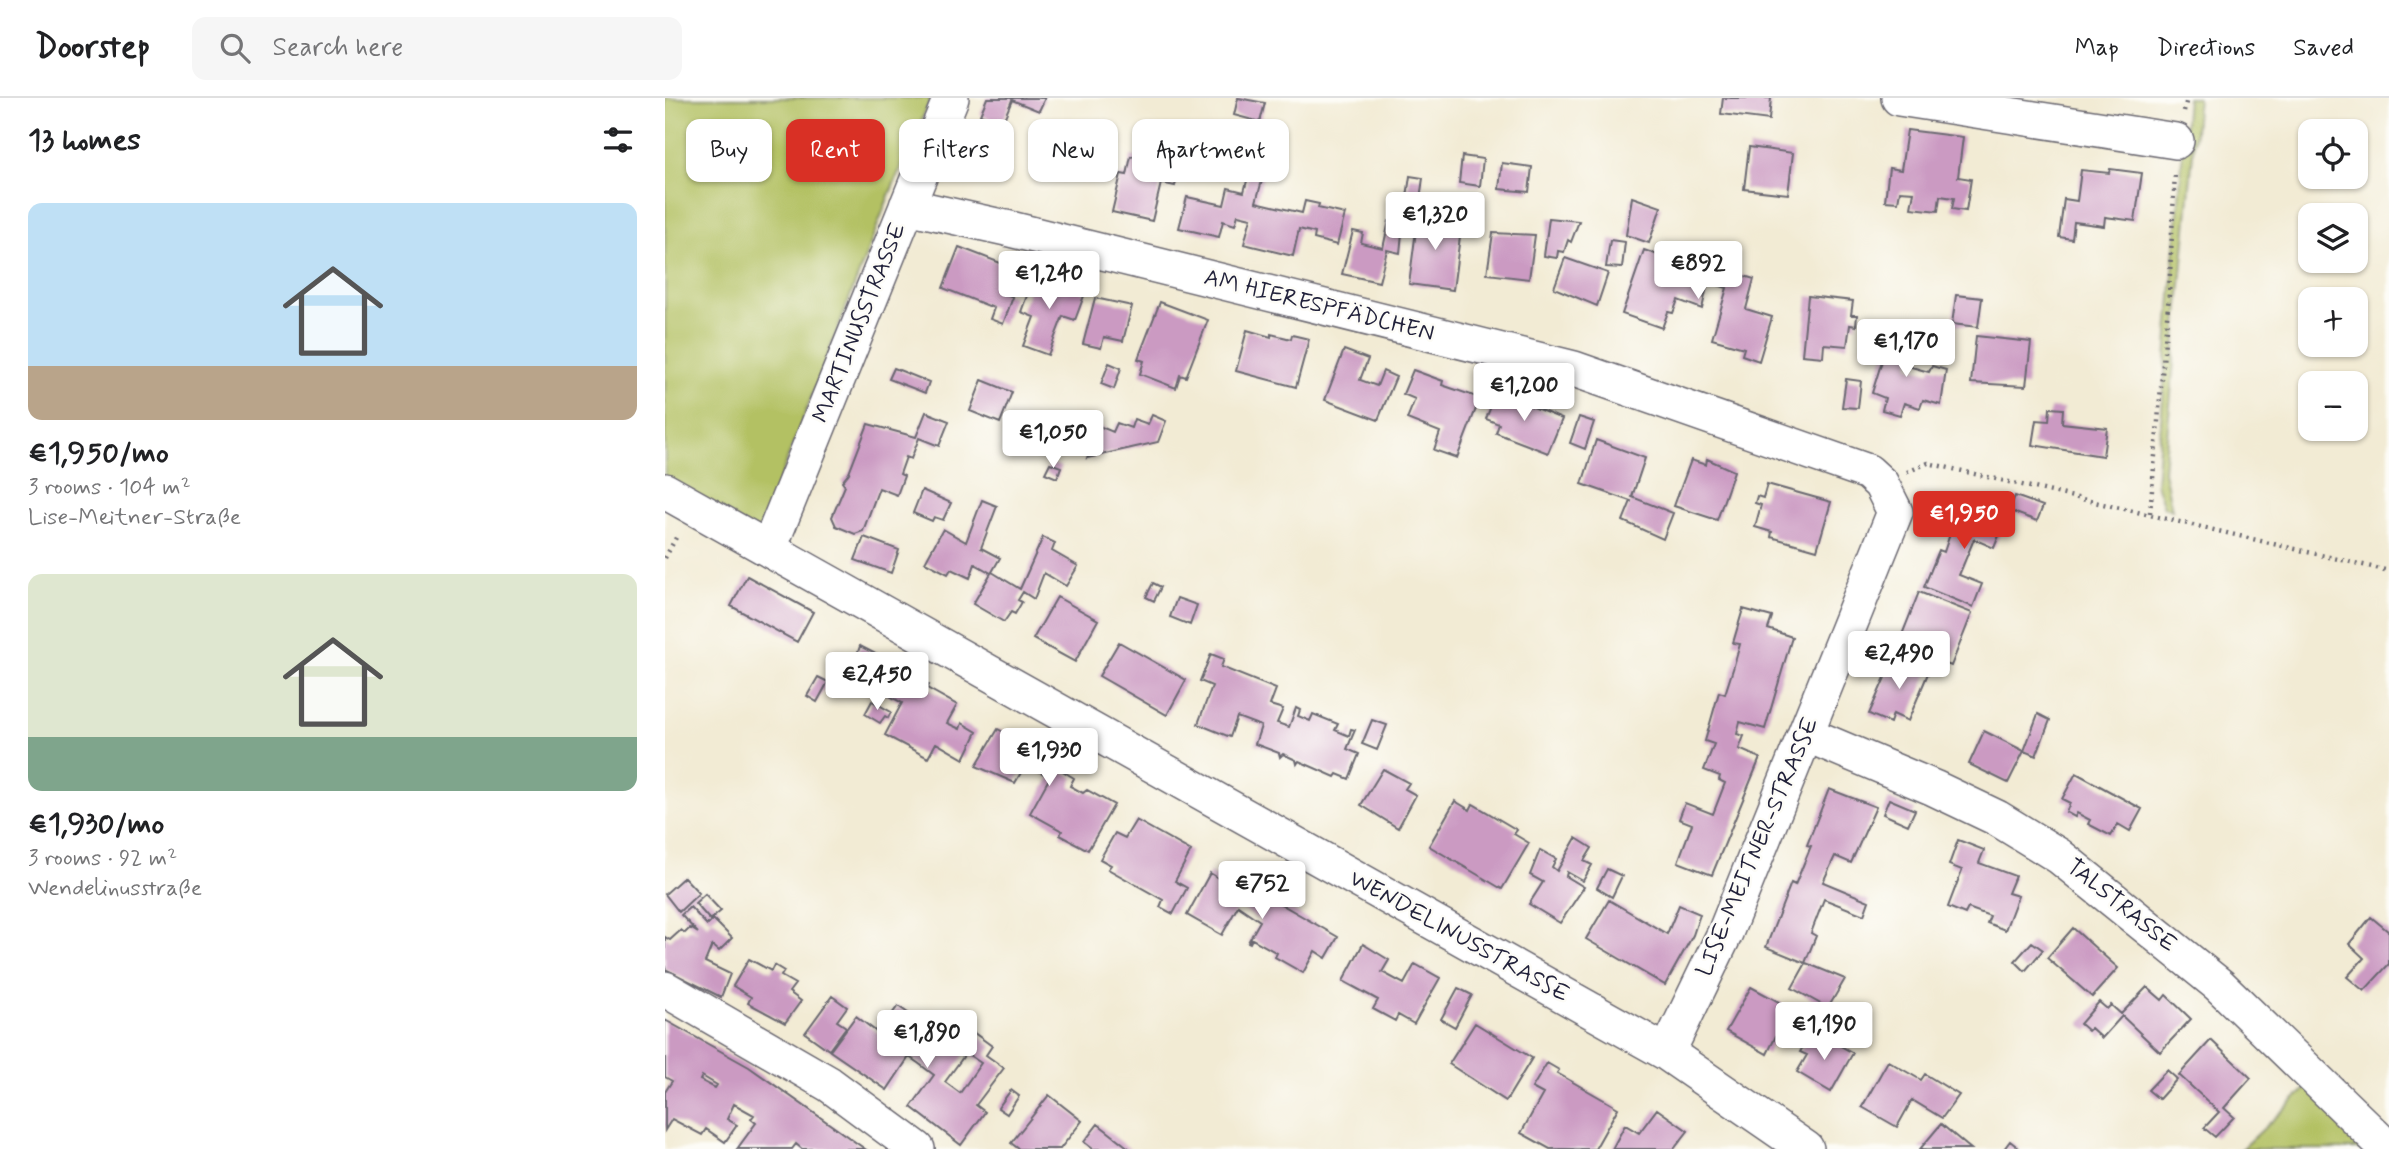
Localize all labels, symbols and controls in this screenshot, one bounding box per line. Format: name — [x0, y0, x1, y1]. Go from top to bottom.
search box — [192, 17, 682, 80]
text: Doorstep — [35, 26, 150, 70]
icon: search — [216, 29, 254, 67]
text: Search here — [272, 31, 403, 65]
text: Map — [2075, 33, 2119, 64]
text: Directions — [2157, 33, 2255, 64]
text: Saved — [2293, 33, 2354, 64]
chip: Buy — [686, 119, 772, 182]
chip: Rent — [786, 119, 885, 182]
chip: Filters — [899, 119, 1014, 182]
chip: New — [1028, 119, 1118, 182]
chip: Apartment — [1132, 119, 1289, 182]
map controls — [2298, 119, 2368, 441]
button: locate — [2298, 119, 2368, 189]
text: 13 homes — [28, 121, 141, 160]
icon: filters — [599, 121, 637, 159]
pin: €1,320 — [1378, 192, 1492, 252]
text: €1,320 — [1402, 200, 1468, 230]
button: layers — [2298, 203, 2368, 273]
street label: MARTINUSSTRASSE — [806, 219, 914, 427]
pin: €892 — [1657, 242, 1739, 301]
icon: home — [270, 248, 396, 374]
text: €892 — [1670, 249, 1726, 279]
pin: €1,240 — [992, 252, 1106, 311]
text: €1,240 — [1015, 259, 1083, 289]
street label: AM HIERESPFÄDCHEN — [1201, 263, 1437, 349]
button: + — [2298, 287, 2368, 357]
pin: €1,170 — [1849, 320, 1963, 379]
text: €1,170 — [1873, 327, 1939, 357]
pin: €1,200 — [1467, 364, 1581, 423]
text: €1,200 — [1489, 371, 1559, 401]
button: − — [2298, 371, 2368, 441]
pin: €1,050 — [996, 410, 1110, 470]
text: €1,050 — [1018, 418, 1088, 448]
text: €1,950/mo — [28, 434, 169, 473]
text: 3 rooms · 104 m² — [28, 473, 191, 503]
pin: €1,950 — [1907, 491, 2021, 551]
text: €1,950 — [1929, 499, 1999, 529]
text: Lise-Meitner-Straße — [28, 503, 241, 533]
icon: home — [270, 619, 396, 745]
pin: €2,490 — [1842, 632, 1956, 691]
text: €2,490 — [1864, 639, 1934, 669]
pin: €2,450 — [820, 652, 934, 712]
text: €2,450 — [842, 660, 912, 690]
street label: LISE-MEITNER-STRASSE — [1690, 713, 1826, 981]
pin: €1,930 — [992, 728, 1106, 788]
text: €1,930 — [1016, 736, 1082, 766]
text: €1,930/mo — [28, 805, 164, 844]
text: 3 rooms · 92 m² — [28, 844, 177, 874]
street label: TALSTRASSE — [2060, 852, 2182, 960]
pin: €752 — [1221, 862, 1303, 921]
street label: WENDELINUSSTRASSE — [1344, 864, 1574, 1010]
text: €752 — [1234, 869, 1290, 899]
text: Wendelinusstraße — [28, 874, 202, 904]
pin: €1,190 — [1767, 1002, 1881, 1062]
pin: €1,890 — [870, 1010, 984, 1070]
text: €1,190 — [1791, 1010, 1857, 1040]
text: €1,890 — [893, 1018, 961, 1048]

